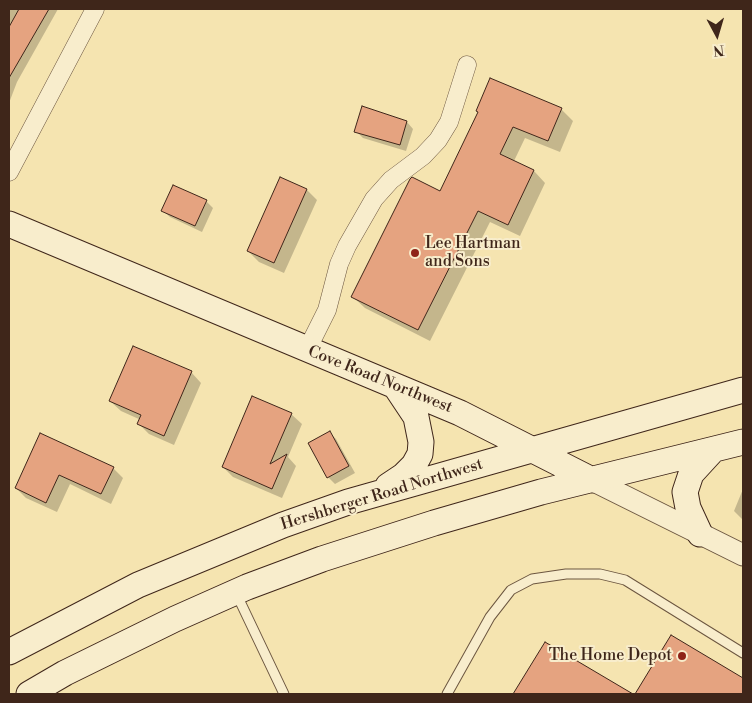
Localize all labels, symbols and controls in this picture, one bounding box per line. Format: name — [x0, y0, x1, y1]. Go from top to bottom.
north arrow — [692, 10, 742, 60]
text: N — [712, 40, 725, 59]
place label: Lee Hartman and Sons — [425, 234, 521, 272]
marker: Lee Hartman and Sons — [409, 247, 421, 259]
street label: Cove Road Northwest — [305, 342, 455, 418]
street label: Hershberger Road Northwest — [279, 455, 485, 535]
place label: The Home Depot — [549, 646, 672, 666]
marker: The Home Depot — [676, 650, 688, 662]

